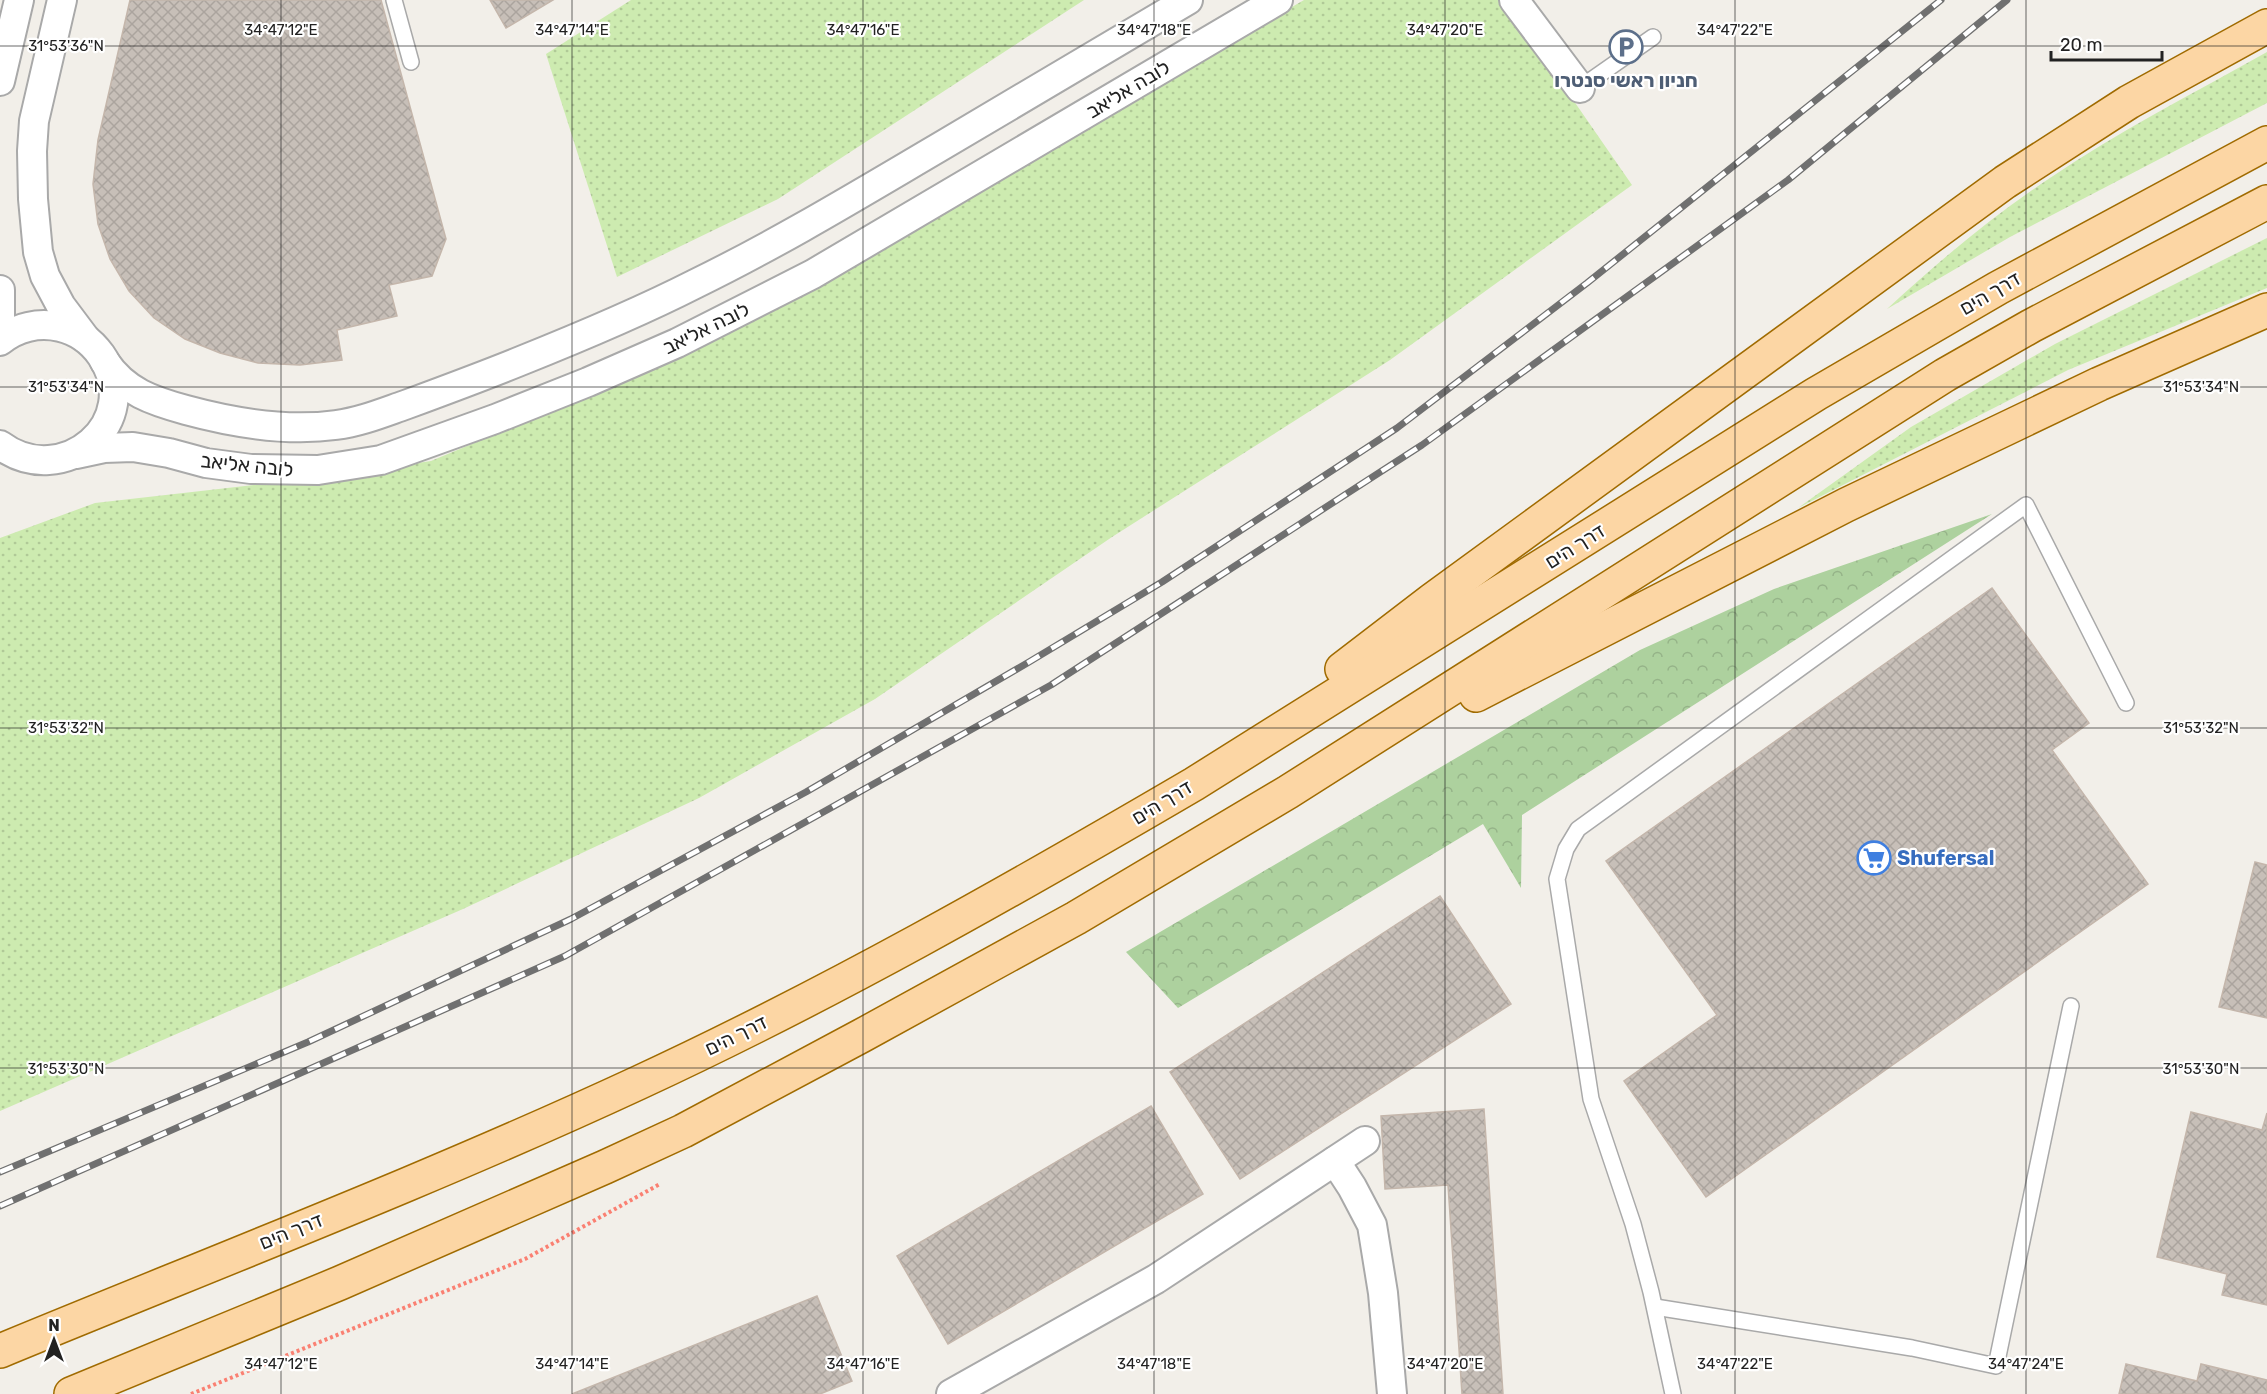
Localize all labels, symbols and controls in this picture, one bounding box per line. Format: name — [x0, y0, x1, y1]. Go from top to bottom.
text: 34°47'12"E — [244, 21, 318, 39]
text: 34°47'14"E — [535, 21, 609, 39]
text: 34°47'16"E — [826, 21, 900, 39]
text: 34°47'18"E — [1117, 21, 1191, 39]
text: 34°47'20"E — [1407, 21, 1483, 39]
text: 34°47'22"E — [1697, 21, 1773, 39]
scale bar — [2051, 24, 2162, 62]
parking icon: חניון ראשי סנטרו — [1608, 29, 1644, 65]
text: 20 m — [2060, 34, 2102, 56]
text: 31°53'36"N — [28, 37, 104, 55]
street label: לובה אליאב — [1082, 55, 1174, 123]
place label: חניון ראשי סנטרו — [1554, 68, 1698, 92]
street label: דרך הים — [1955, 266, 2025, 320]
street label: לובה אליאב — [659, 297, 753, 359]
text: 31°53'34"N — [28, 378, 104, 396]
text: 31°53'34"N — [2163, 378, 2239, 396]
street label: לובה אליאב — [199, 448, 295, 482]
street label: דרך הים — [1540, 518, 1610, 574]
text: 31°53'32"N — [28, 719, 104, 737]
text: 31°53'32"N — [2163, 719, 2239, 737]
street label: דרך הים — [1127, 775, 1197, 829]
supermarket icon: Shufersal — [1856, 840, 1892, 876]
place label: Shufersal — [1897, 846, 1994, 870]
street label: דרך הים — [701, 1010, 771, 1060]
text: 31°53'30"N — [28, 1060, 104, 1078]
text: 31°53'30"N — [2163, 1060, 2239, 1078]
street label: דרך הים — [256, 1207, 326, 1255]
north arrow — [24, 1310, 84, 1370]
text: N — [48, 1316, 60, 1335]
text: 34°47'12"E — [244, 1355, 318, 1373]
text: 34°47'14"E — [535, 1355, 609, 1373]
text: 34°47'16"E — [826, 1355, 900, 1373]
text: 34°47'18"E — [1117, 1355, 1191, 1373]
text: 34°47'20"E — [1407, 1355, 1483, 1373]
text: 34°47'22"E — [1697, 1355, 1773, 1373]
text: 34°47'24"E — [1988, 1355, 2064, 1373]

